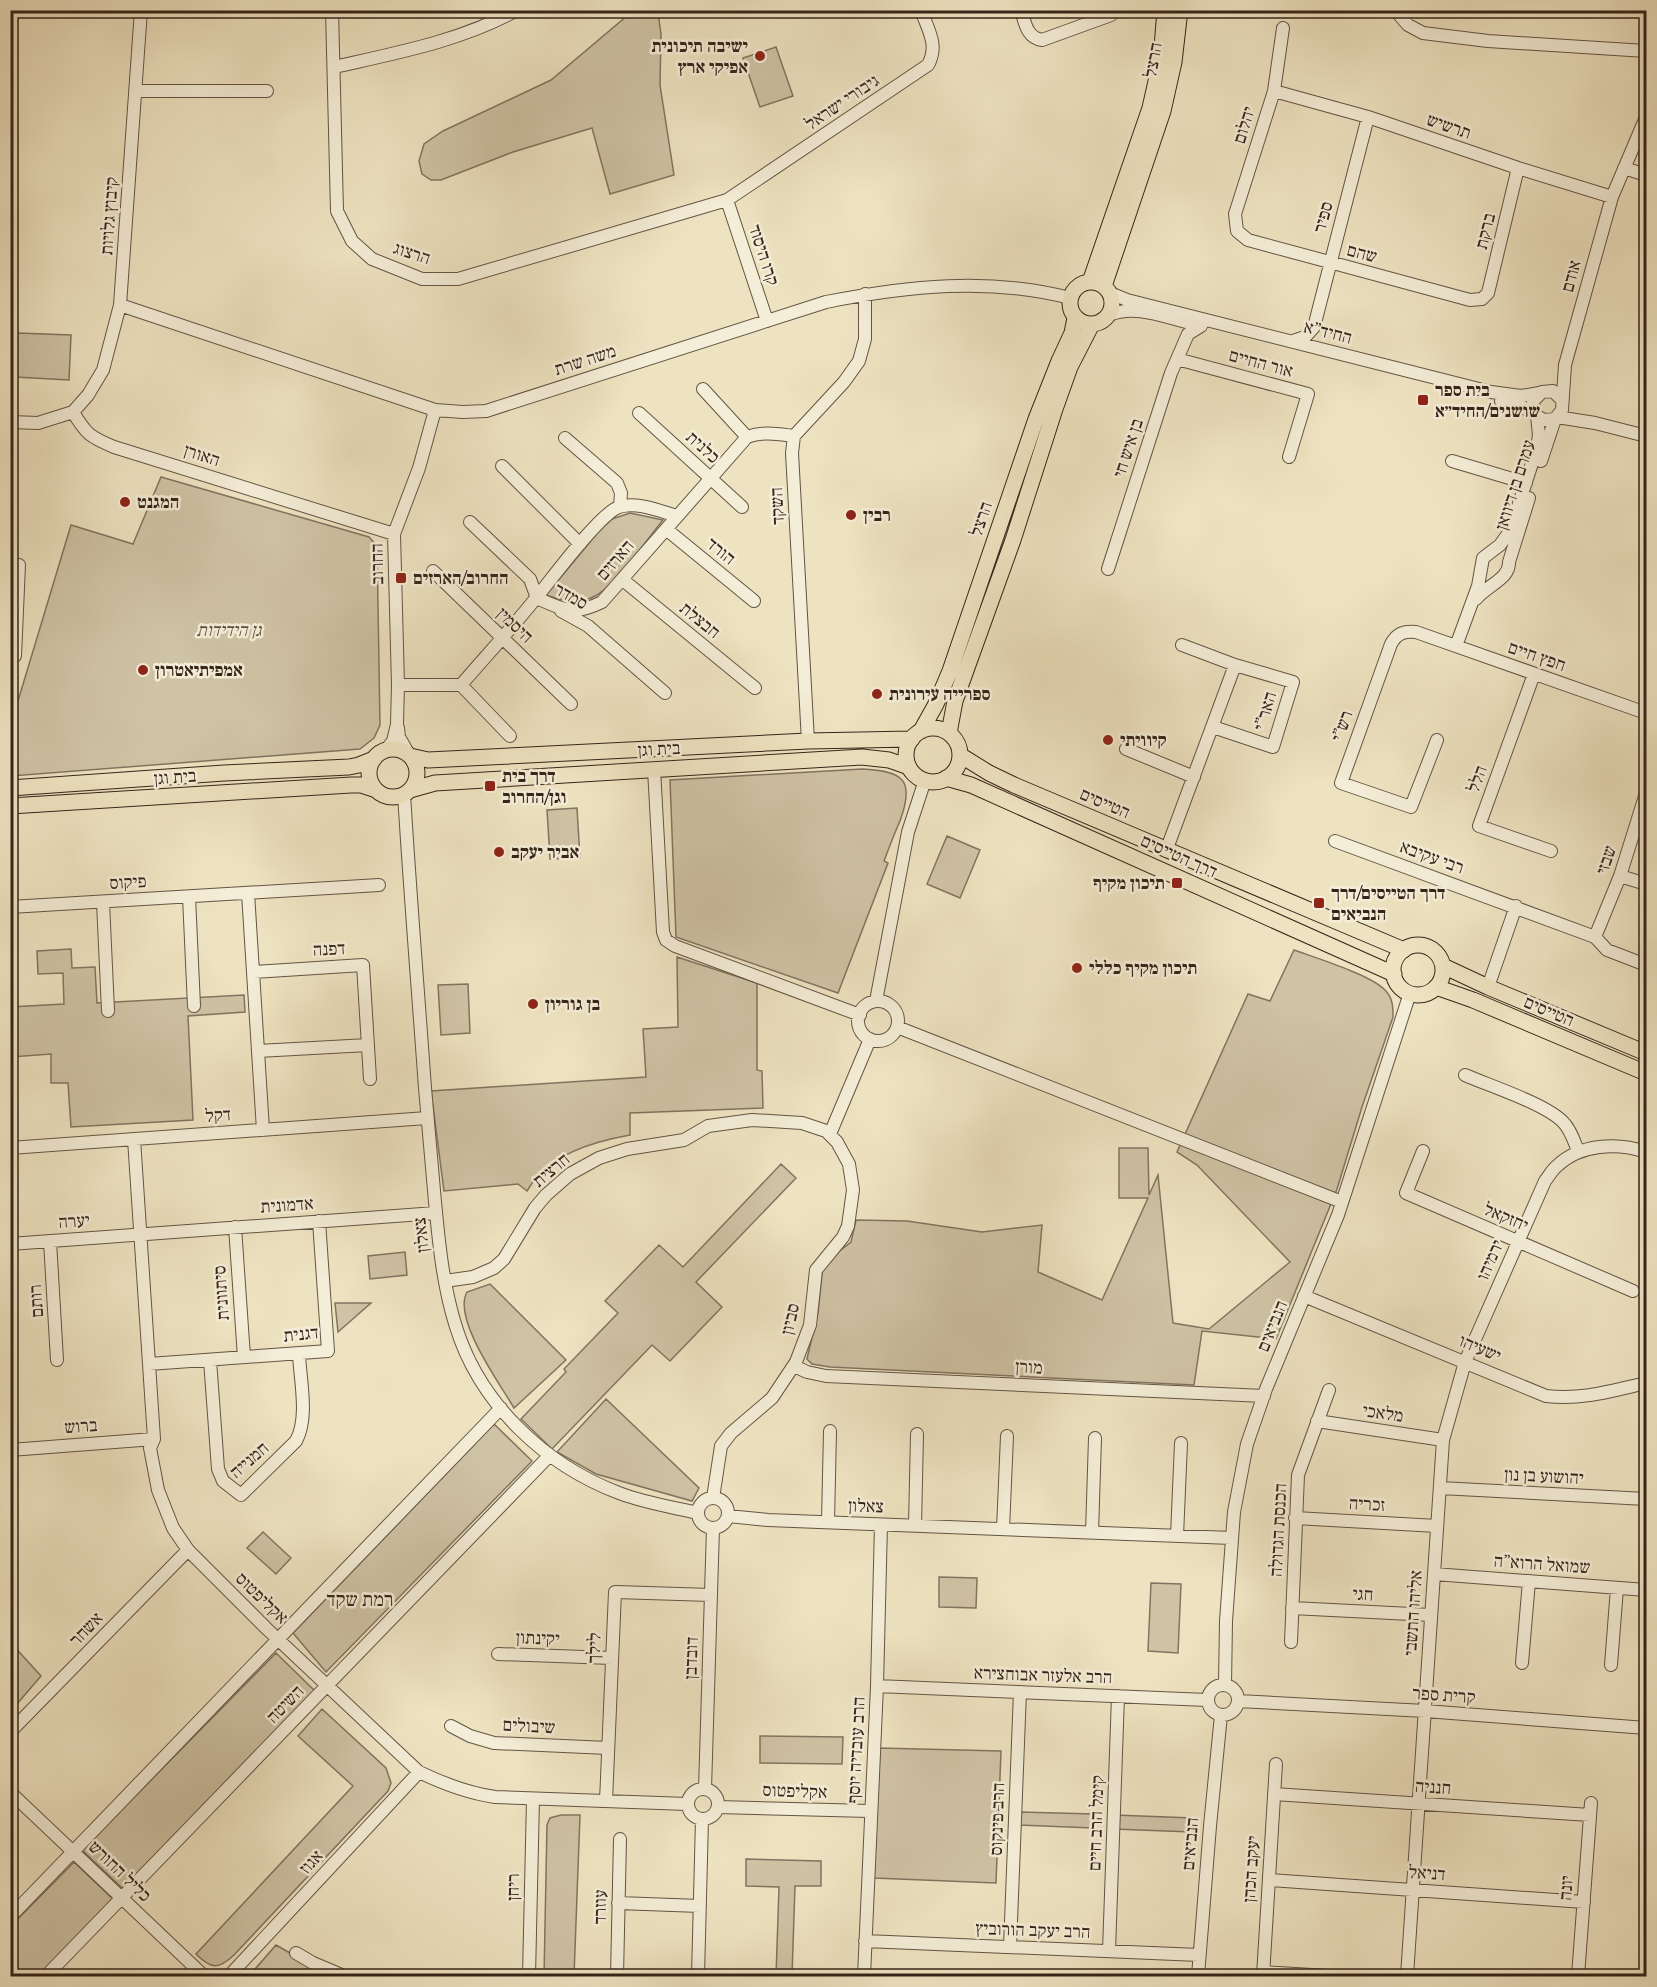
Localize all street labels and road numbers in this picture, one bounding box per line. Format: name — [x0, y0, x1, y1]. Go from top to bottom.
street label: הרצל — [1140, 41, 1167, 79]
street label: גיבורי ישראל — [801, 70, 883, 135]
street label: יהלום — [1229, 104, 1260, 146]
street label: תרשיש — [1424, 109, 1474, 144]
street label: קיבוץ גלויות — [96, 176, 123, 256]
street label: ספיר — [1309, 199, 1338, 235]
street label: ברקת — [1471, 211, 1500, 251]
street label: קרו היסוד — [744, 222, 783, 288]
street label: הרצוג — [391, 238, 433, 269]
street label: שהם — [1345, 239, 1379, 268]
street label: אודם — [1557, 258, 1586, 294]
street label: החיד"א — [1302, 316, 1354, 349]
street label: משה שרת — [552, 341, 619, 380]
street label: אור החיים — [1226, 345, 1295, 382]
street label: בן איש חי — [1109, 416, 1148, 480]
street label: כלנית — [681, 427, 724, 468]
street label: עמרם בן דיוואן — [1491, 437, 1540, 533]
street label: האורן — [181, 440, 223, 471]
street label: השקד — [766, 487, 789, 525]
street label: הרצל — [966, 499, 997, 539]
street label: הורד — [702, 533, 739, 569]
street label: הארזים — [592, 536, 639, 585]
street label: החרוב — [367, 543, 388, 585]
street label: סמדר — [550, 579, 591, 614]
street label: חבצלת — [675, 598, 724, 643]
street label: היסמין — [492, 603, 537, 648]
street label: חפץ חיים — [1505, 637, 1569, 676]
street label: האר"י — [1250, 689, 1281, 733]
street label: רש"י — [1327, 708, 1358, 745]
street label: בית וגן — [637, 738, 681, 761]
street label: הלל — [1463, 763, 1492, 795]
street label: בית וגן — [153, 766, 197, 789]
street label: הטייסים — [1076, 784, 1133, 823]
street label: דרך הטייסים — [1137, 830, 1220, 883]
street label: רבי עקיבא — [1397, 836, 1467, 879]
street label: שבזי — [1592, 843, 1621, 877]
street label: פיקוס — [109, 871, 147, 894]
street label: דפנה — [312, 938, 346, 961]
street label: הטייסים — [1520, 992, 1577, 1031]
street label: דקל — [204, 1104, 232, 1127]
street label: חרצית — [529, 1149, 574, 1192]
street label: אדמונית — [260, 1193, 314, 1218]
street label: יחזקאל — [1480, 1199, 1531, 1236]
street label: יערה — [58, 1210, 91, 1233]
street label: צאלון — [409, 1216, 434, 1254]
street label: ירמיהו — [1472, 1237, 1509, 1284]
street label: סיתוונית — [209, 1265, 234, 1321]
street label: רותם — [25, 1284, 48, 1318]
street label: הנביאים — [1253, 1298, 1292, 1355]
street label: סביון — [777, 1301, 804, 1337]
street label: דגנית — [282, 1322, 320, 1347]
street label: ישעיהו — [1455, 1330, 1504, 1367]
street label: מורן — [1015, 1356, 1043, 1379]
street label: מלאכי — [1361, 1400, 1405, 1427]
street label: ברוש — [64, 1415, 99, 1438]
street label: חמנייה — [226, 1438, 273, 1483]
street label: יהושוע בן נון — [1504, 1464, 1584, 1489]
street label: הכנסת הגדולה — [1266, 1483, 1291, 1578]
street label: זכריה — [1348, 1493, 1386, 1516]
street label: צאלון — [848, 1495, 884, 1518]
street label: שמואל הרוא"ה — [1493, 1551, 1591, 1578]
street label: אקליפטוס — [231, 1568, 292, 1628]
street label: אליהו התשבי — [1400, 1569, 1427, 1657]
street label: חגי — [1352, 1583, 1374, 1606]
street label: אשחר — [65, 1608, 107, 1651]
street label: יקינתון — [516, 1627, 560, 1650]
street label: לילך — [583, 1632, 606, 1664]
street label: דובדבן — [680, 1636, 703, 1680]
street label: הרב אלעזר אבוחצירא — [973, 1663, 1113, 1688]
street label: השיטה — [262, 1681, 308, 1728]
street label: קרית ספר — [1412, 1683, 1476, 1708]
street label: הרב עובדיה יוסף — [843, 1696, 870, 1804]
street label: שיבולים — [502, 1715, 556, 1738]
street label: קימל הרב חיים — [1084, 1775, 1109, 1871]
street label: חנניה — [1414, 1776, 1452, 1799]
street label: אקליפטוס — [762, 1780, 828, 1803]
street label: הרב פינקוס — [986, 1782, 1009, 1856]
street label: הנביאים — [1178, 1817, 1203, 1871]
street label: יעקב הכהן — [1239, 1835, 1264, 1903]
street label: כליל החורש — [84, 1836, 155, 1906]
street label: אגוז — [295, 1846, 328, 1879]
street label: דניאל — [1408, 1862, 1446, 1885]
street label: ריחן — [503, 1873, 524, 1901]
street label: יונה — [1555, 1875, 1578, 1901]
street label: עוזרד — [590, 1889, 611, 1925]
street label: הרב יעקב הורוביץ — [975, 1918, 1091, 1943]

